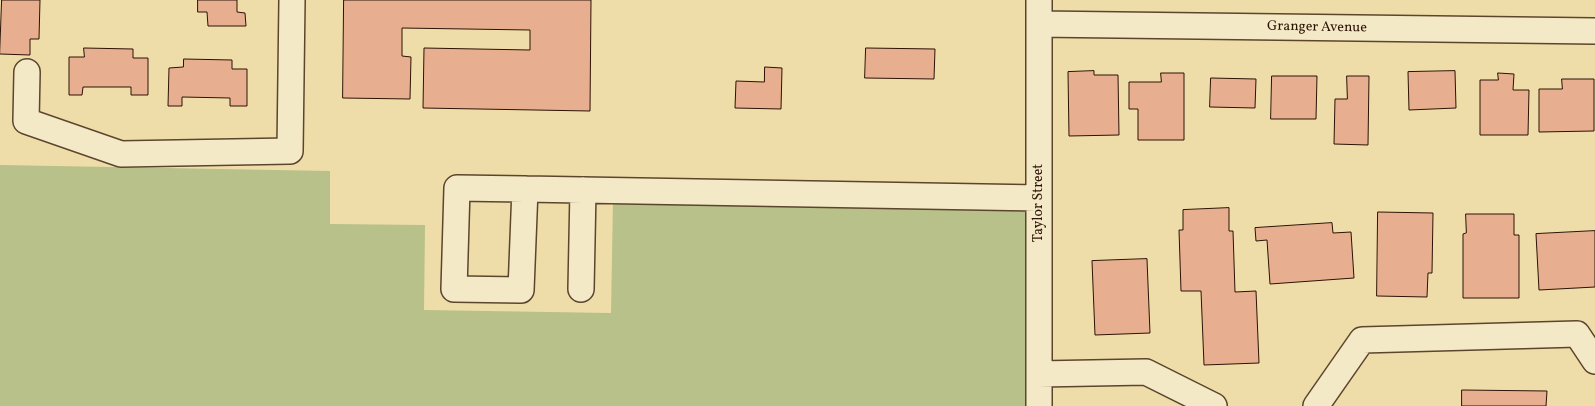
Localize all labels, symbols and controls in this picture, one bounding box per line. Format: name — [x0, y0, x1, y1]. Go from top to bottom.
street label: Granger Avenue — [1267, 19, 1367, 37]
street label: Taylor Street — [1031, 164, 1047, 242]

